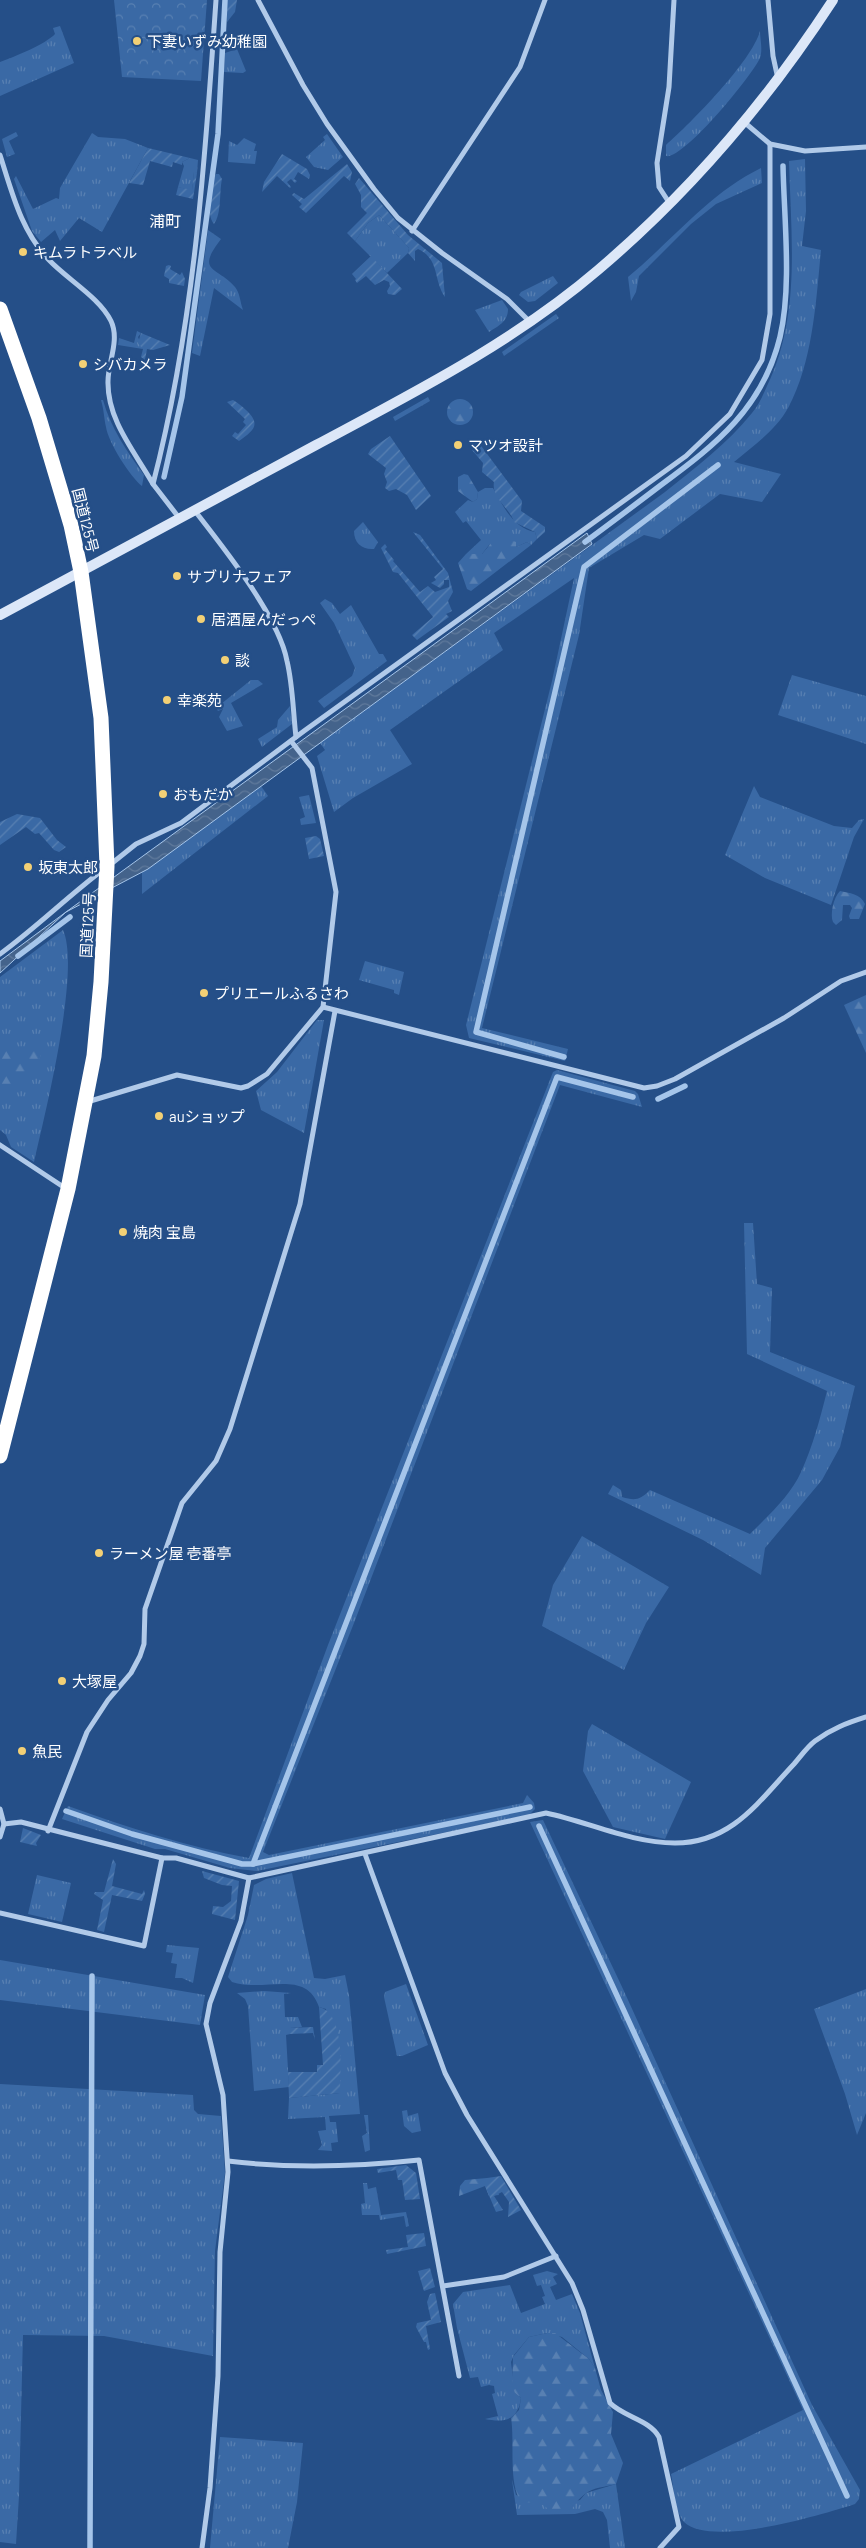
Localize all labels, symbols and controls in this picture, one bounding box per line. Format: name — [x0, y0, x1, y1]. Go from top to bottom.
place label: 下妻いずみ幼稚園 — [147, 32, 267, 50]
marker: 下妻いずみ幼稚園 — [131, 35, 143, 47]
district label: 浦町 — [149, 211, 181, 230]
place label: キムラトラベル — [33, 243, 137, 261]
marker: キムラトラベル — [17, 246, 29, 258]
place label: シバカメラ — [93, 355, 168, 373]
marker: シバカメラ — [77, 358, 89, 370]
place label: マツオ設計 — [468, 436, 543, 454]
marker: マツオ設計 — [452, 439, 464, 451]
street label: 国道125号 — [69, 486, 103, 554]
place label: サブリナフェア — [187, 567, 292, 585]
marker: サブリナフェア — [171, 570, 183, 582]
place label: 居酒屋んだっぺ — [211, 610, 316, 628]
marker: 居酒屋んだっぺ — [195, 613, 207, 625]
place label: 談 — [235, 651, 250, 669]
marker: 談 — [219, 654, 231, 666]
place label: 幸楽苑 — [177, 691, 222, 709]
marker: 幸楽苑 — [161, 694, 173, 706]
place label: おもだか — [173, 785, 233, 803]
marker: おもだか — [157, 788, 169, 800]
place label: 坂東太郎 — [38, 858, 98, 876]
marker: 坂東太郎 — [22, 861, 34, 873]
street label: 国道125号 — [76, 892, 98, 958]
place label: プリエールふるさわ — [214, 984, 349, 1002]
marker: プリエールふるさわ — [198, 987, 210, 999]
place label: auショップ — [169, 1107, 245, 1125]
marker: auショップ — [153, 1110, 165, 1122]
place label: 焼肉 宝島 — [133, 1223, 196, 1241]
marker: 焼肉 宝島 — [117, 1226, 129, 1238]
place label: ラーメン屋 壱番亭 — [109, 1544, 231, 1562]
marker: ラーメン屋 壱番亭 — [93, 1547, 105, 1559]
place label: 大塚屋 — [72, 1672, 117, 1690]
marker: 大塚屋 — [56, 1675, 68, 1687]
place label: 魚民 — [32, 1742, 62, 1760]
marker: 魚民 — [16, 1745, 28, 1757]

